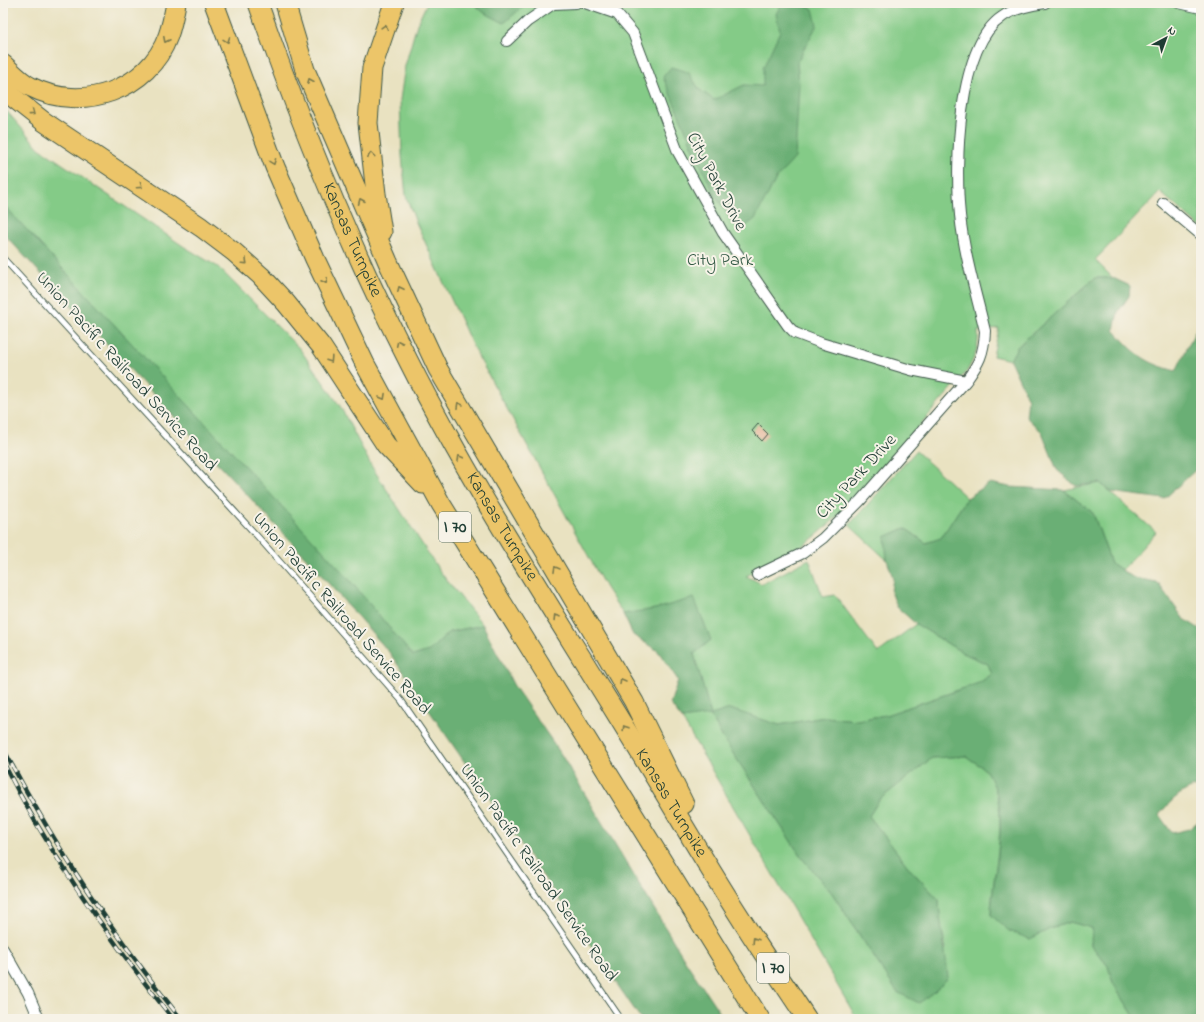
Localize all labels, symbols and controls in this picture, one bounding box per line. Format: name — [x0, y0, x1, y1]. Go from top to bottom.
north arrow — [1146, 18, 1186, 58]
text: N — [1164, 23, 1180, 40]
one-way arrow — [380, 24, 389, 31]
one-way arrow — [163, 36, 170, 44]
one-way arrow — [222, 36, 230, 43]
one-way arrow — [307, 78, 315, 86]
one-way arrow — [28, 108, 35, 115]
street label: City Park Drive — [679, 128, 753, 237]
one-way arrow — [367, 152, 376, 158]
one-way arrow — [268, 158, 276, 165]
street label: Kansas Turnpike — [315, 179, 389, 303]
one-way arrow — [136, 181, 143, 189]
one-way arrow — [358, 197, 366, 204]
park label: City Park — [687, 248, 753, 274]
one-way arrow — [241, 257, 248, 264]
street label: Union Pacific Railroad Service Road — [29, 266, 223, 478]
one-way arrow — [320, 276, 328, 284]
one-way arrow — [397, 286, 405, 293]
one-way arrow — [396, 340, 404, 347]
one-way arrow — [325, 356, 333, 363]
one-way arrow — [378, 393, 386, 400]
one-way arrow — [457, 402, 464, 409]
street label: City Park Drive — [811, 428, 904, 525]
one-way arrow — [458, 455, 465, 462]
street label: Kansas Turnpike — [459, 468, 545, 587]
street label: Union Pacific Railroad Service Road — [246, 507, 436, 721]
road number: I 70 — [439, 512, 471, 542]
one-way arrow — [553, 566, 560, 573]
one-way arrow — [553, 614, 561, 621]
one-way arrow — [619, 678, 626, 685]
one-way arrow — [622, 725, 630, 732]
street label: Kansas Turnpike — [628, 744, 714, 864]
street label: Union Pacific Railroad Service Road — [453, 759, 623, 987]
one-way arrow — [752, 937, 759, 944]
road number: I 70 — [757, 953, 789, 983]

